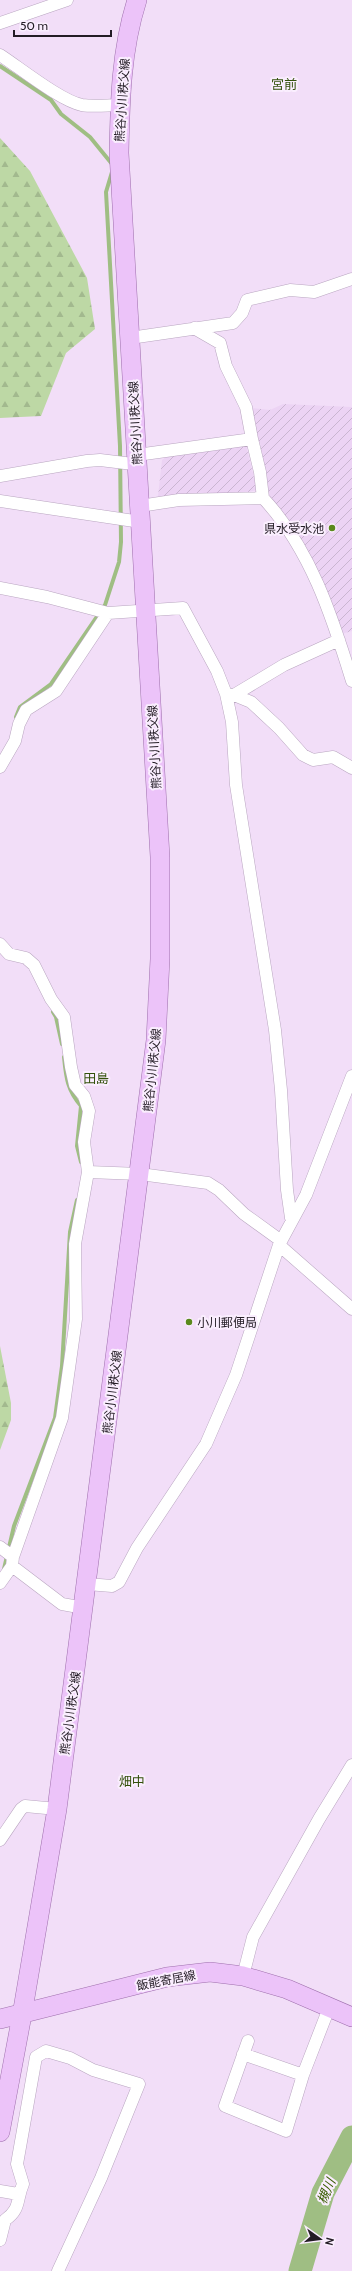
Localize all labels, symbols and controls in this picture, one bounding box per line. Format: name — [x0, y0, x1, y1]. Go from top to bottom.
scale bar — [14, 12, 111, 38]
text: 50 m — [20, 18, 48, 33]
street label: 熊谷小川秩父線 — [112, 58, 132, 142]
district label: 宮前 — [271, 76, 297, 92]
street label: 熊谷小川秩父線 — [125, 381, 145, 465]
place label: 県水受水池 — [264, 521, 324, 536]
marker: 県水受水池 — [327, 523, 337, 533]
street label: 熊谷小川秩父線 — [144, 705, 164, 789]
street label: 熊谷小川秩父線 — [140, 1027, 164, 1113]
district label: 田島 — [83, 1070, 109, 1086]
place label: 小川郵便局 — [197, 1315, 257, 1330]
marker: 小川郵便局 — [184, 1317, 194, 1327]
street label: 熊谷小川秩父線 — [99, 1349, 125, 1435]
street label: 熊谷小川秩父線 — [57, 1670, 83, 1756]
district label: 畑中 — [119, 1773, 145, 1789]
street label: 飯能寄居線 — [135, 1967, 197, 1993]
water label: 槻川 — [314, 2174, 339, 2206]
north arrow — [300, 2219, 340, 2259]
text: N — [322, 2236, 337, 2247]

